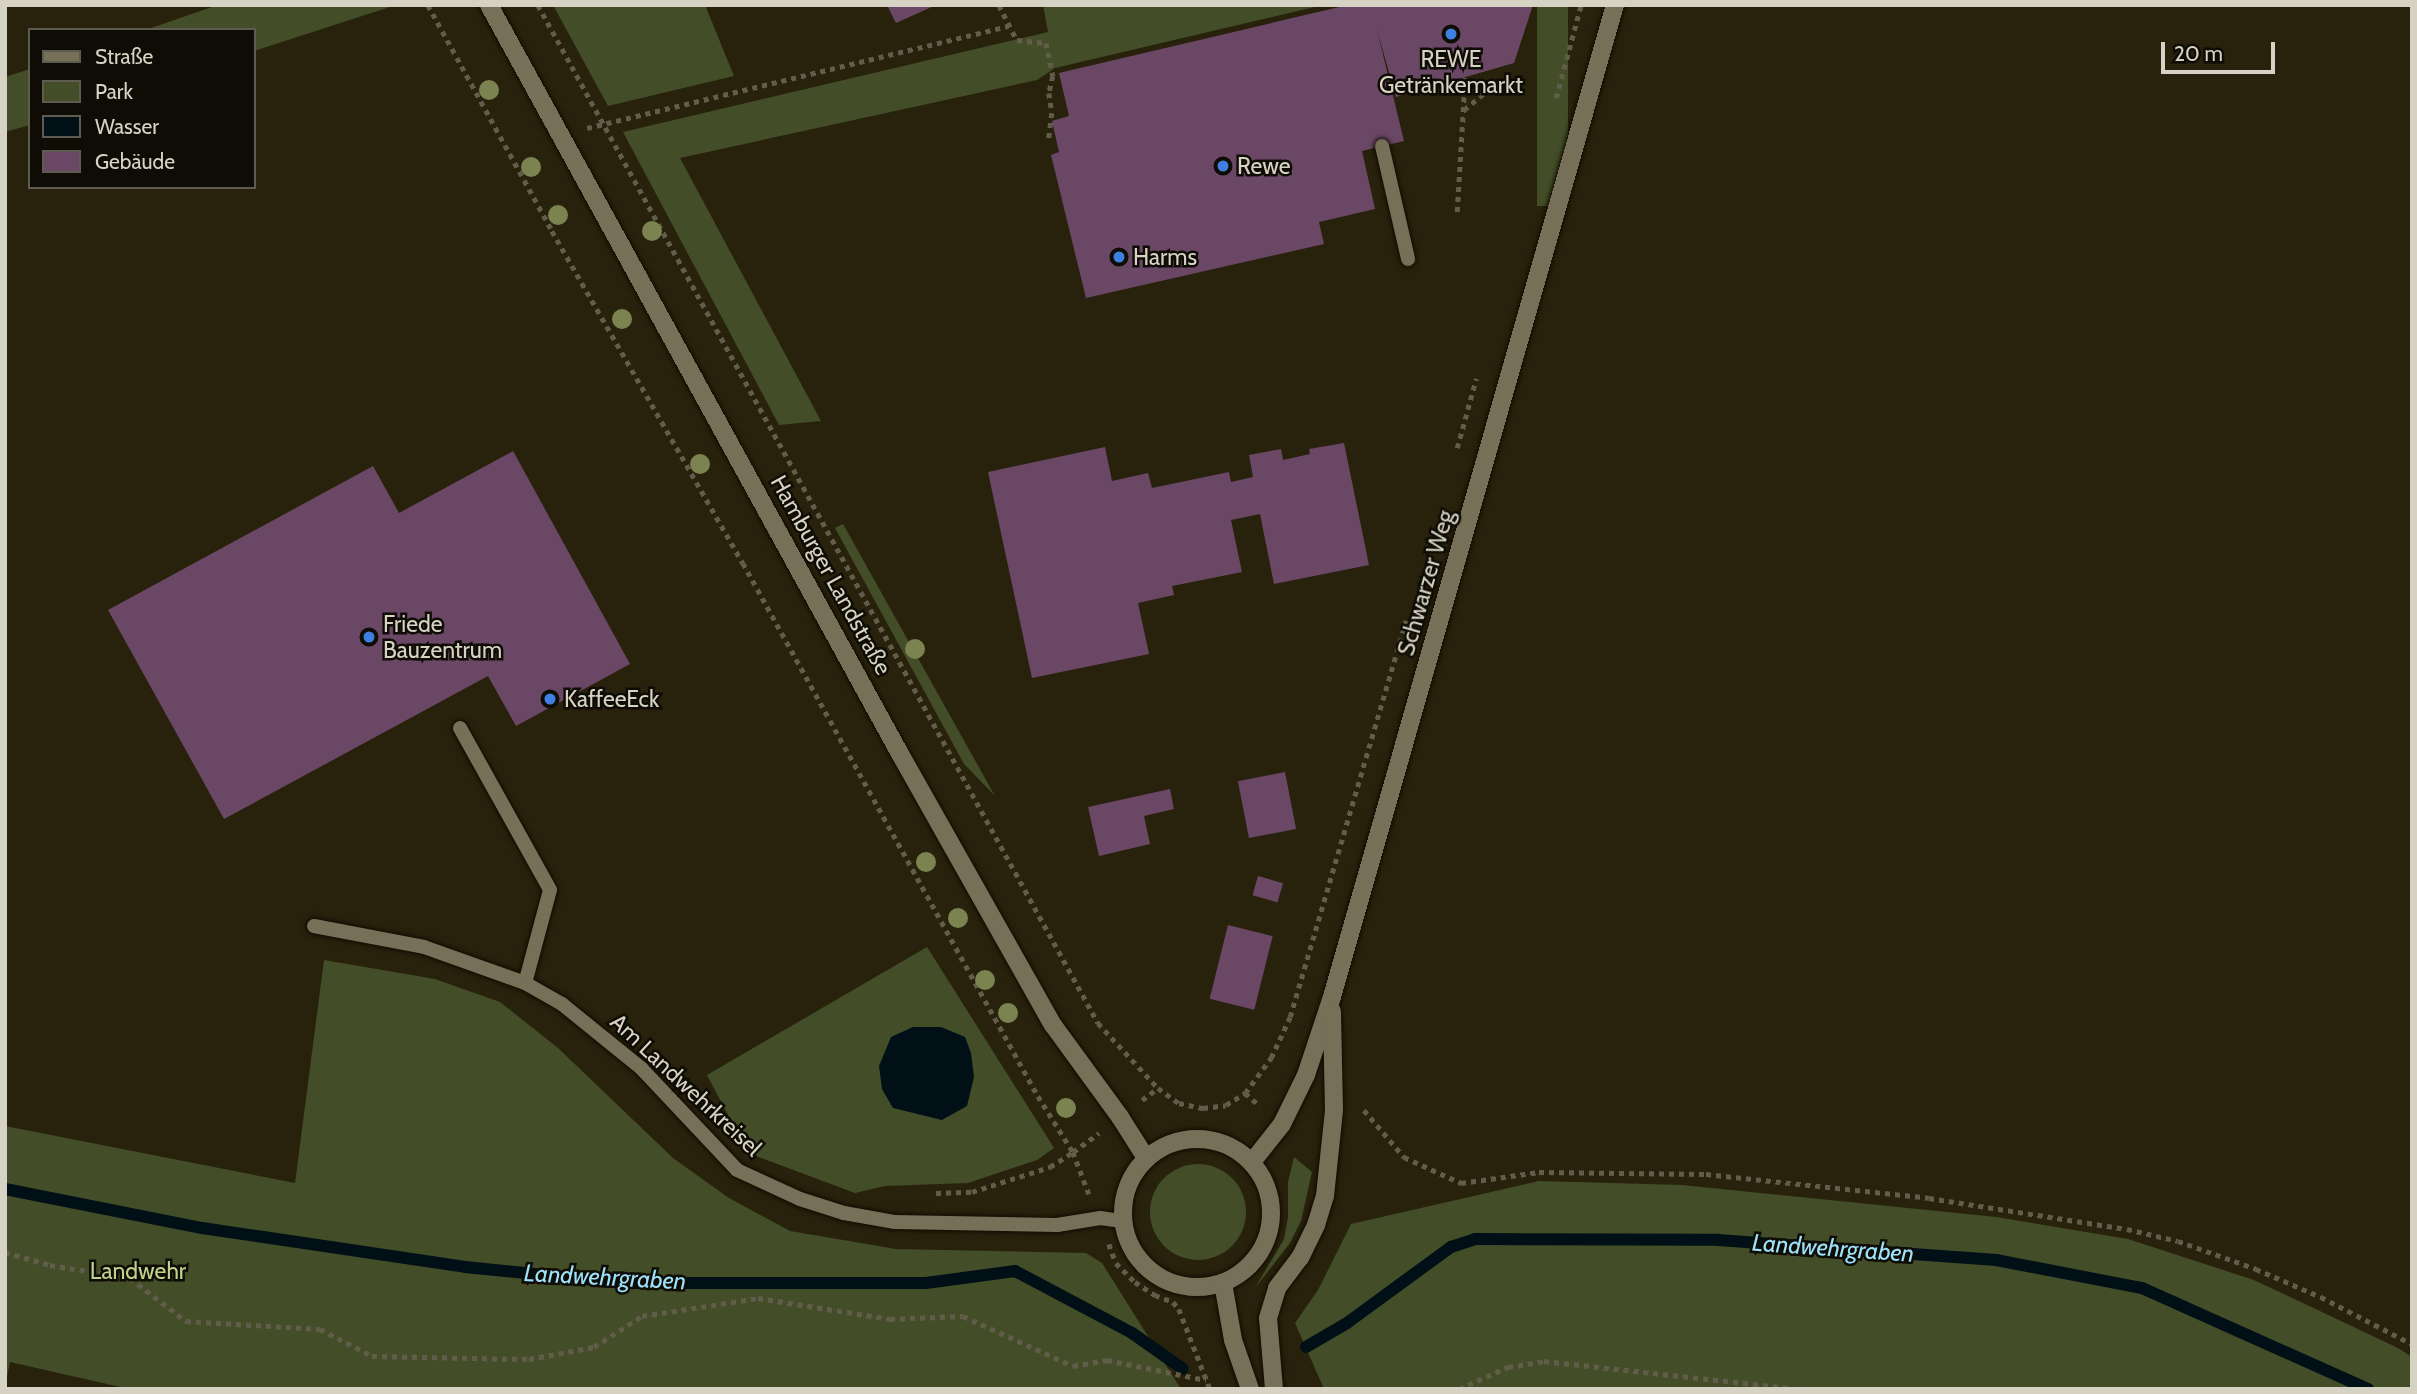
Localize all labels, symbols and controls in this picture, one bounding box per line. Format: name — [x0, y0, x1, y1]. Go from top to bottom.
marker: REWE Getränkemarkt — [1443, 26, 1459, 42]
legend — [28, 28, 256, 189]
scale bar — [2165, 28, 2279, 72]
text: 20 m — [2174, 41, 2223, 66]
text: Straße — [95, 44, 153, 69]
place label: REWE Getränkemarkt — [1379, 45, 1523, 99]
text: Park — [95, 79, 133, 104]
text: Wasser — [95, 114, 159, 139]
text: Gebäude — [95, 149, 175, 174]
place label: Rewe — [1237, 152, 1291, 180]
marker: Rewe — [1215, 158, 1231, 174]
place label: Harms — [1133, 243, 1197, 271]
marker: Harms — [1111, 249, 1127, 265]
street label: Hamburger Landstraße — [765, 471, 897, 679]
street label: Schwarzer Weg — [1392, 507, 1460, 659]
place label: Friede Bauzentrum — [383, 610, 502, 664]
marker: Friede Bauzentrum — [361, 629, 377, 645]
place label: KaffeeEck — [564, 685, 659, 713]
marker: KaffeeEck — [542, 691, 558, 707]
street label: Am Landwehrkreisel — [605, 1008, 767, 1162]
water label: Landwehrgraben — [1751, 1228, 1915, 1268]
park label: Landwehr — [90, 1257, 186, 1285]
water label: Landwehrgraben — [523, 1258, 687, 1296]

